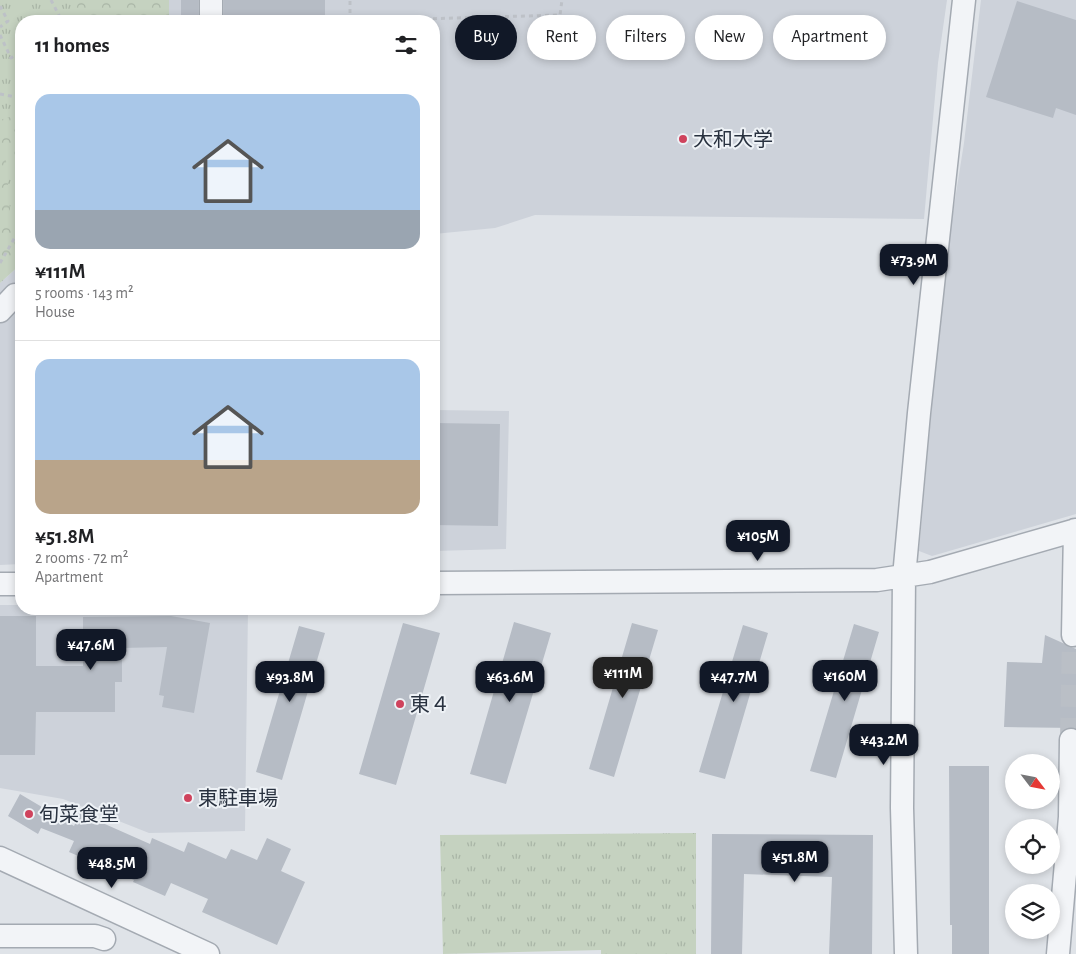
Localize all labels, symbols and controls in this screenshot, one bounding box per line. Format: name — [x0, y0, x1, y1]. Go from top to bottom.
chip: Buy — [455, 15, 517, 60]
chip: Rent — [527, 15, 596, 60]
chip: Filters — [606, 15, 685, 60]
chip: New — [695, 15, 763, 60]
chip: Apartment — [773, 15, 886, 60]
icon: filters — [392, 31, 420, 59]
text: 11 homes — [35, 35, 110, 56]
icon: home — [183, 126, 273, 216]
place label: 大和大学 — [693, 129, 773, 150]
marker: 大和大学 — [677, 133, 689, 145]
pin: ¥73.9M — [873, 244, 955, 286]
text: ¥73.9M — [891, 252, 937, 268]
text: ¥111M — [35, 261, 85, 282]
text: 5 rooms · 143 m² — [35, 285, 134, 301]
text: House — [35, 304, 75, 320]
icon: home — [183, 392, 273, 482]
pin: ¥105M — [723, 520, 793, 562]
text: ¥51.8M — [35, 526, 95, 547]
text: ¥105M — [737, 528, 779, 544]
text: 2 rooms · 72 m² — [35, 550, 128, 566]
text: Apartment — [35, 569, 103, 585]
pin: ¥47.6M — [50, 628, 132, 671]
text: ¥47.6M — [67, 637, 115, 653]
pin: ¥111M — [588, 656, 658, 699]
pin: ¥93.8M — [249, 660, 331, 703]
pin: ¥63.6M — [469, 660, 551, 703]
pin: ¥47.7M — [693, 660, 775, 703]
pin: ¥160M — [810, 660, 880, 702]
text: ¥111M — [604, 665, 642, 681]
text: ¥160M — [824, 668, 867, 684]
text: ¥93.8M — [266, 669, 314, 685]
text: ¥63.6M — [486, 669, 534, 685]
text: ¥47.7M — [711, 669, 757, 685]
place label: 東４ — [410, 694, 450, 715]
marker: 東４ — [394, 698, 406, 710]
pin: ¥43.2M — [843, 724, 925, 766]
text: ¥43.2M — [860, 732, 908, 748]
north arrow — [1005, 754, 1060, 809]
map controls — [1005, 754, 1060, 939]
place label: 東駐車場 — [198, 787, 278, 809]
marker: 東駐車場 — [182, 792, 194, 804]
place label: 旬菜食堂 — [39, 804, 119, 825]
marker: 旬菜食堂 — [23, 808, 35, 820]
button: locate — [1005, 819, 1060, 874]
pin: ¥51.8M — [754, 840, 836, 883]
pin: ¥48.5M — [71, 846, 153, 889]
text: ¥51.8M — [772, 849, 818, 865]
text: ¥48.5M — [88, 855, 136, 871]
button: layers — [1005, 884, 1060, 939]

